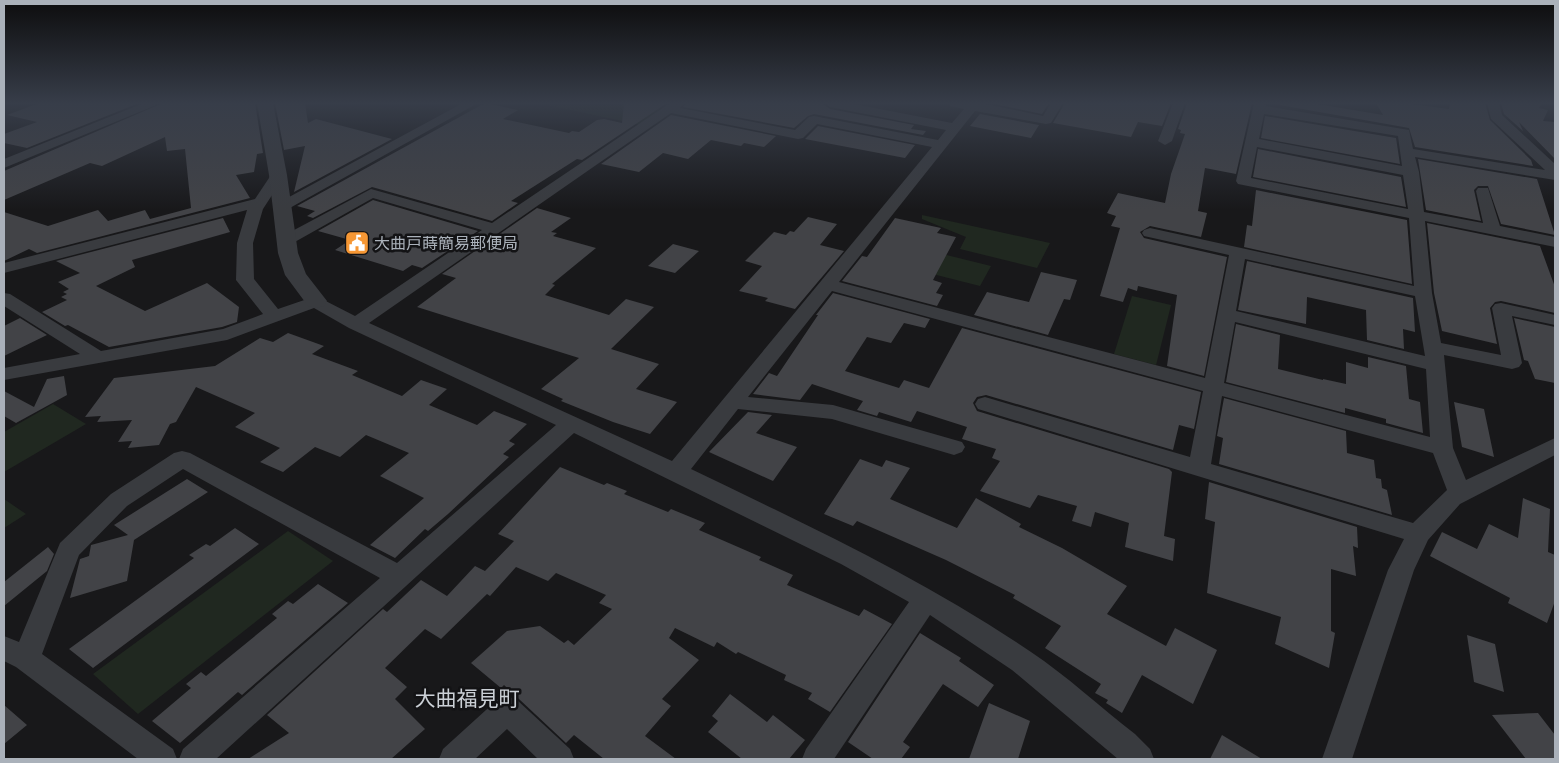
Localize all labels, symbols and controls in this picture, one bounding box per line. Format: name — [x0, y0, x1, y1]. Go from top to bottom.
public building icon: 大曲戸蒔簡易郵便局 — [344, 230, 370, 256]
place label: 大曲戸蒔簡易郵便局 — [374, 233, 518, 254]
district label: 大曲福見町 — [415, 685, 520, 713]

